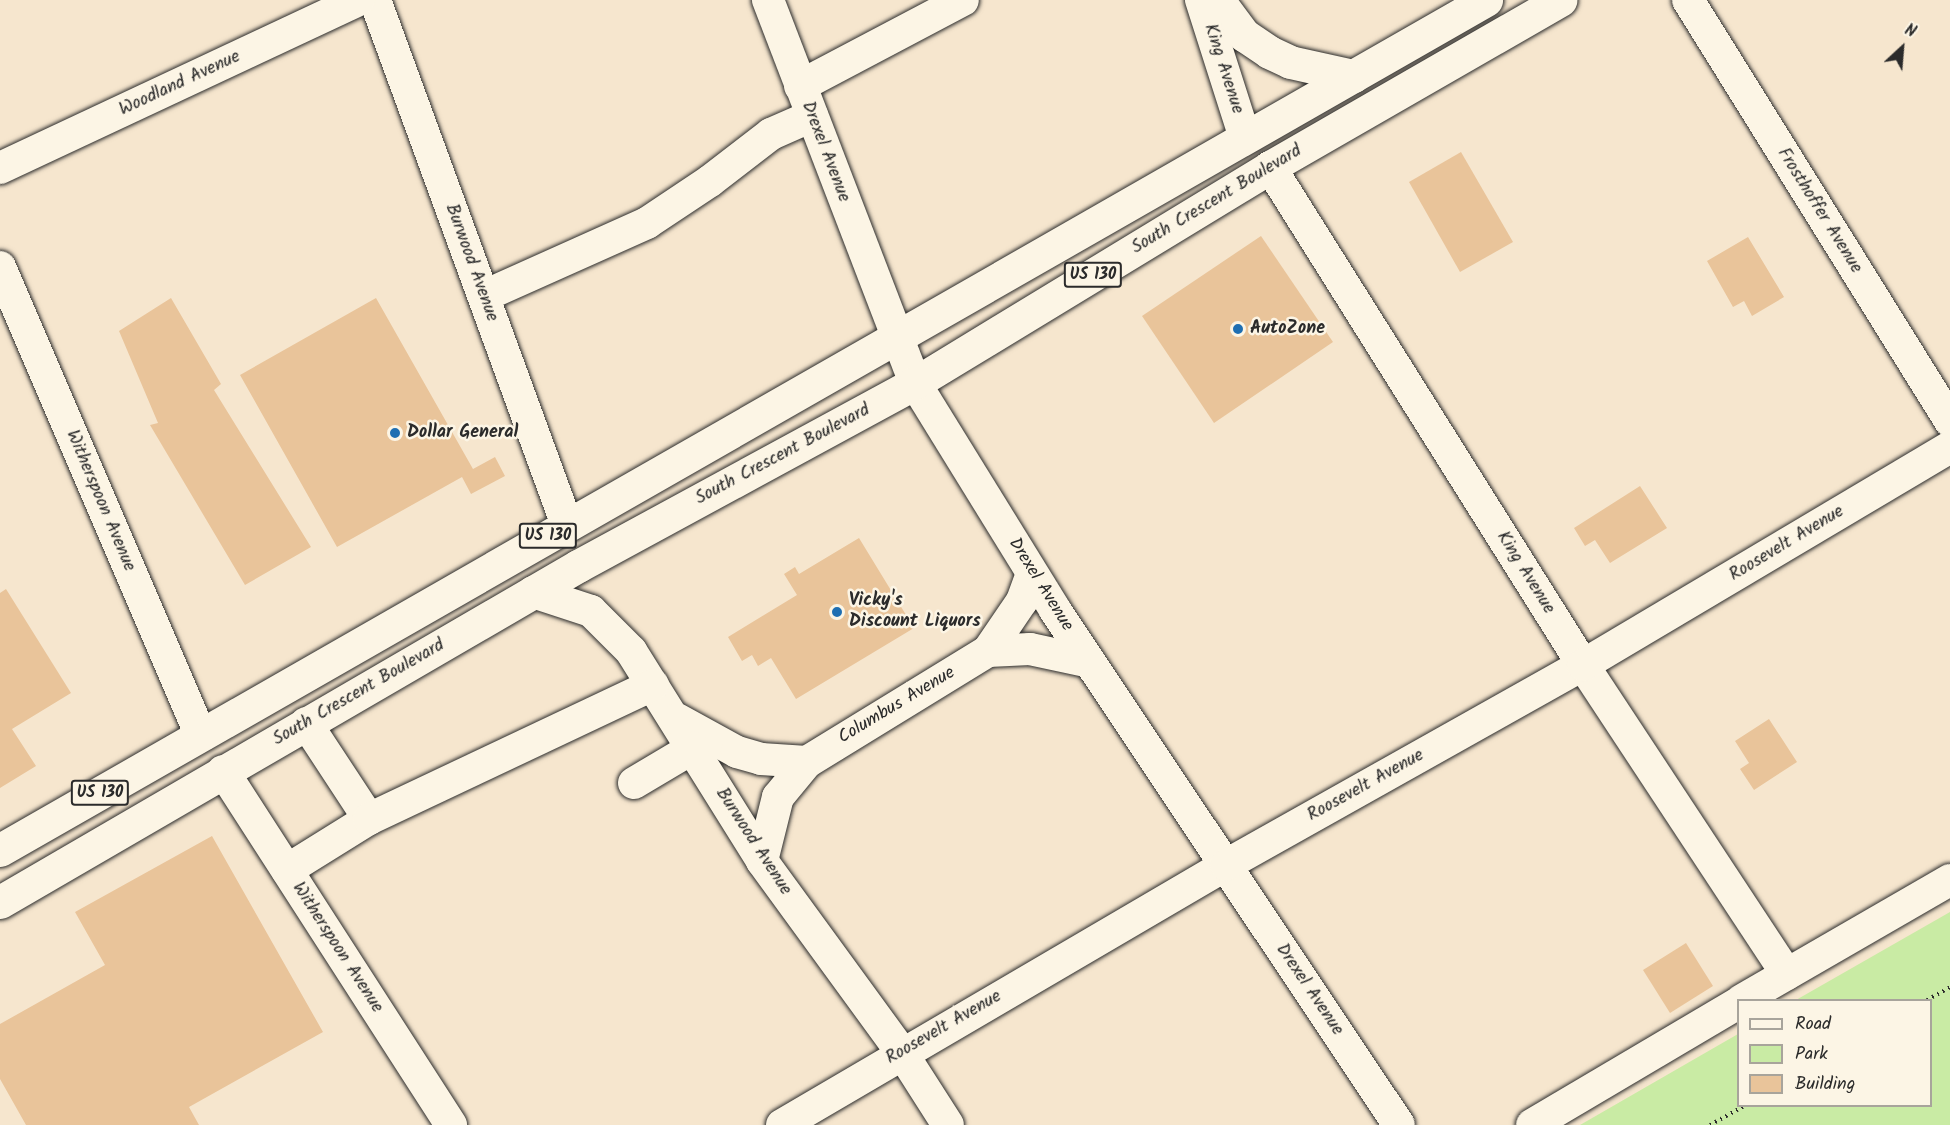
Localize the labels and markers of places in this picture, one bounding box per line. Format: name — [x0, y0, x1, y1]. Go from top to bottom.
place label: AutoZone — [1250, 318, 1325, 340]
marker: AutoZone — [1231, 322, 1245, 336]
place label: Dollar General — [407, 422, 518, 444]
marker: Dollar General — [388, 426, 402, 440]
place label: Vicky's Discount Liquors — [849, 591, 981, 634]
marker: Vicky's Discount Liquors — [830, 605, 844, 619]

